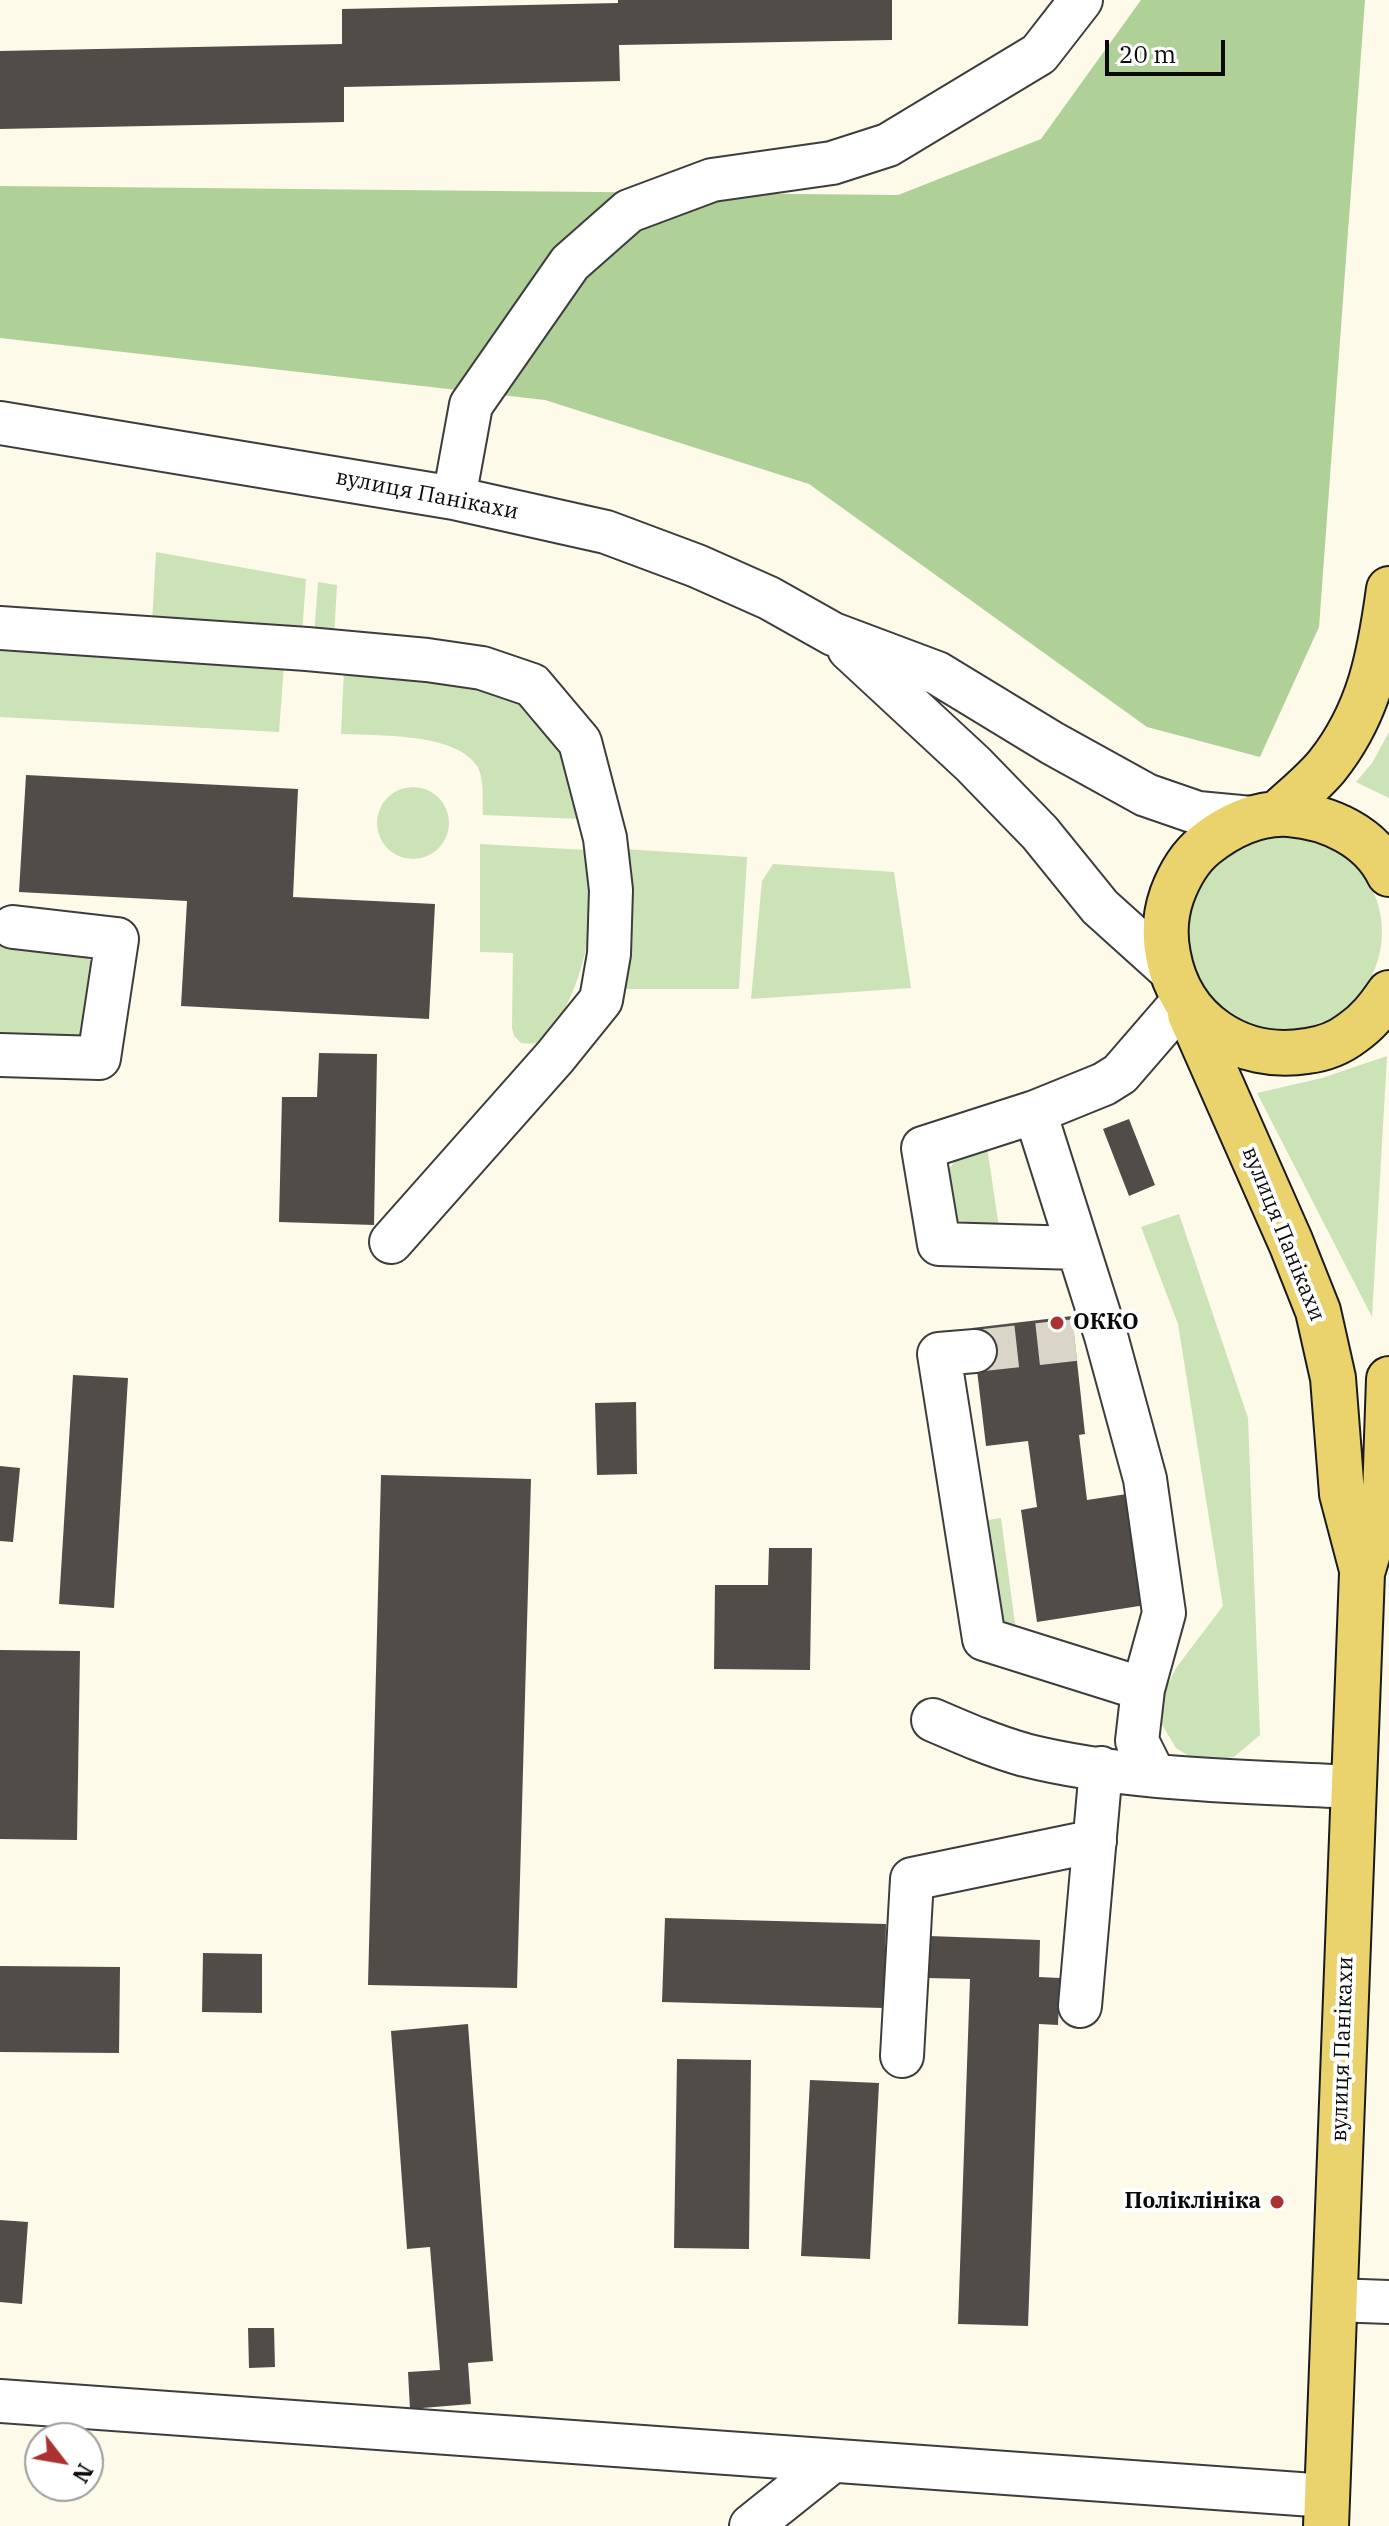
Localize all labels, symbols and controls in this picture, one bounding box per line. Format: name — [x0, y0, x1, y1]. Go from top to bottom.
scale bar — [1109, 24, 1229, 74]
text: 20 m — [1119, 38, 1176, 70]
street label: вулиця Панікахи — [333, 464, 521, 526]
street label: вулиця Панікахи — [1236, 1143, 1330, 1325]
place label: ОККО — [1073, 1310, 1139, 1336]
marker: ОККО — [1048, 1314, 1066, 1332]
street label: вулиця Панікахи — [1327, 1956, 1359, 2142]
place label: Поліклініка — [1125, 2189, 1261, 2215]
marker: Поліклініка — [1268, 2193, 1286, 2211]
north arrow — [24, 2422, 104, 2502]
text: N — [66, 2459, 100, 2489]

